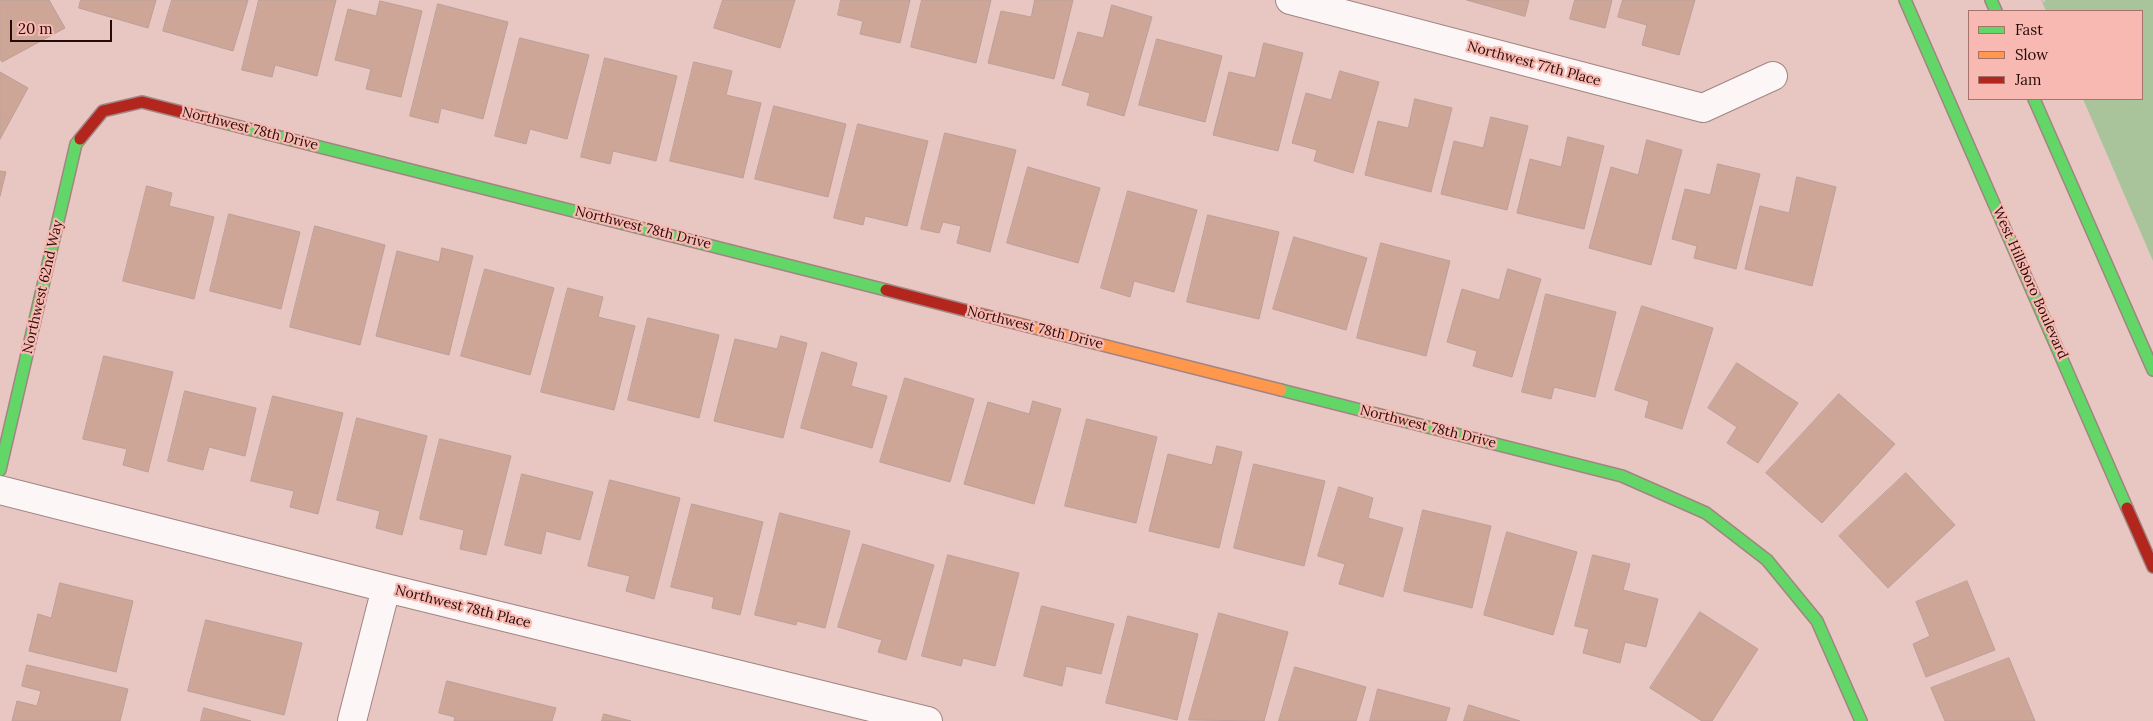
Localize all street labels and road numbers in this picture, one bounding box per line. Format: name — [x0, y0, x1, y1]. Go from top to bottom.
street label: Northwest 77th Place — [1465, 38, 1603, 90]
street label: Northwest 78th Drive — [180, 104, 320, 154]
street label: Northwest 78th Drive — [573, 203, 713, 253]
street label: West Hillsboro Boulevard — [1989, 204, 2071, 362]
street label: Northwest 62nd Way — [19, 218, 67, 356]
street label: Northwest 78th Drive — [965, 303, 1105, 353]
street label: Northwest 78th Drive — [1358, 402, 1498, 452]
street label: Northwest 78th Place — [394, 582, 532, 632]

